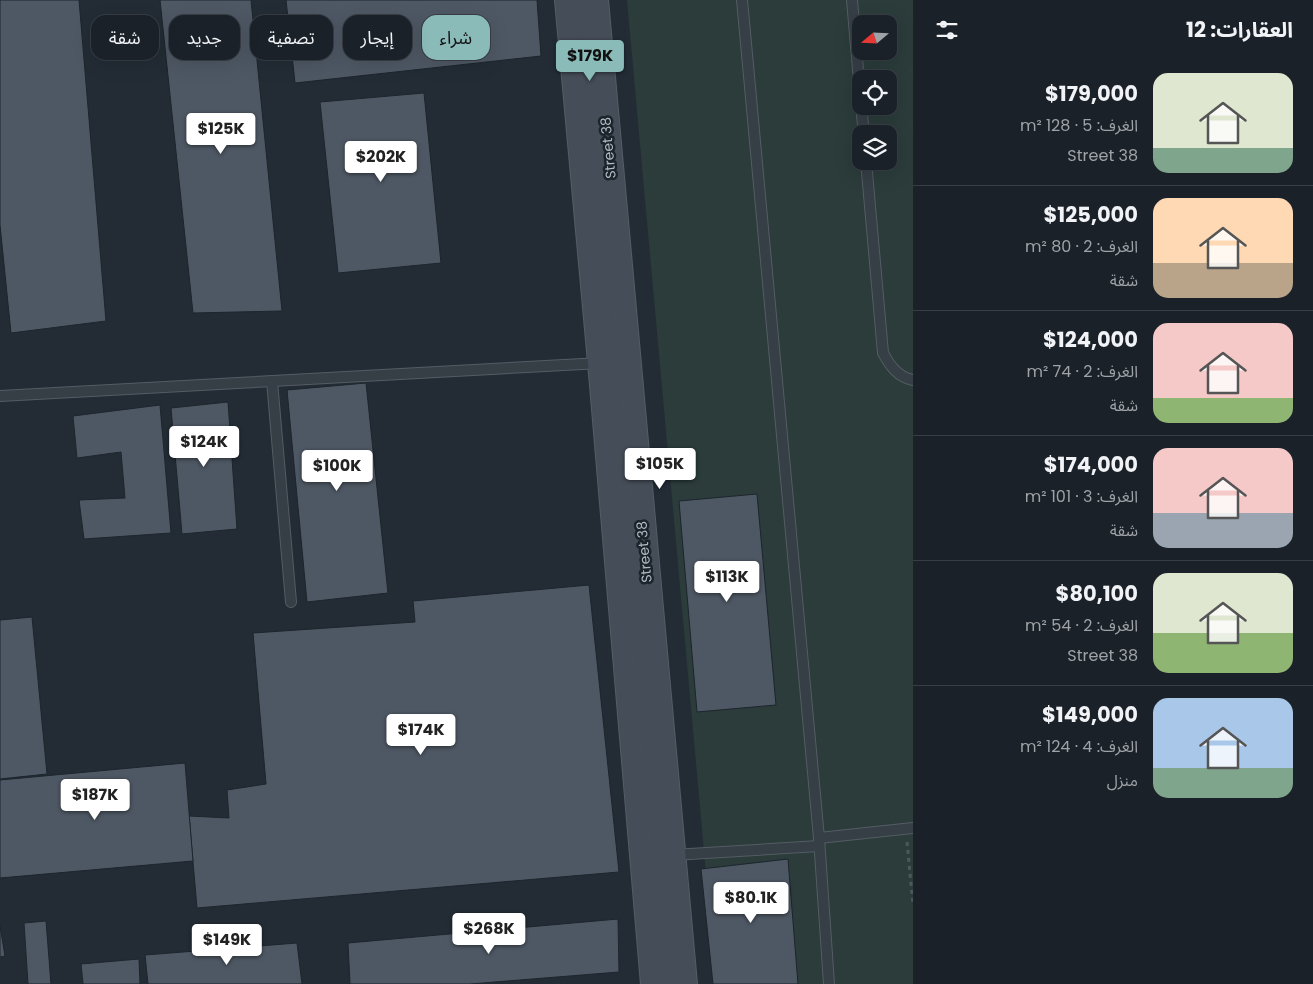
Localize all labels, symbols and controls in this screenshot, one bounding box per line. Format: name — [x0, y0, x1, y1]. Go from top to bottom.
chip: شقة — [91, 15, 159, 60]
chip: جديد — [169, 15, 240, 60]
chip: تصفية — [250, 15, 333, 60]
chip: إيجار — [343, 15, 412, 60]
chip: شراء — [422, 15, 490, 60]
north arrow — [852, 15, 898, 60]
map controls — [852, 15, 897, 170]
text: العقارات: 12 — [1186, 15, 1293, 44]
icon: filters — [933, 16, 961, 44]
pin: $179K — [555, 39, 625, 82]
text: $179K — [567, 44, 613, 67]
button: locate — [852, 70, 897, 115]
text: $179,000 — [1045, 79, 1138, 108]
icon: home — [1193, 93, 1253, 153]
pin: $125K — [186, 112, 256, 155]
text: الغرف: 5 · 128 m² — [1020, 114, 1138, 137]
street label: Street 38 — [595, 116, 621, 180]
text: $125K — [197, 117, 245, 140]
button: layers — [852, 125, 897, 170]
pin: $202K — [346, 140, 416, 183]
text: Street 38 — [1067, 144, 1138, 167]
text: $202K — [356, 145, 406, 168]
text: $125,000 — [1044, 200, 1138, 229]
icon: home — [1193, 218, 1253, 278]
text: الغرف: 2 · 80 m² — [1025, 235, 1138, 258]
text: شقة — [1110, 269, 1138, 292]
text: $124,000 — [1043, 325, 1138, 354]
icon: home — [1193, 343, 1253, 403]
text: الغرف: 2 · 74 m² — [1026, 360, 1138, 383]
text: شقة — [1110, 394, 1138, 417]
pin: $124K — [169, 426, 239, 468]
text: $124K — [180, 430, 228, 453]
pin: $105K — [625, 448, 695, 490]
pin: $100K — [302, 450, 372, 492]
text: $174,000 — [1044, 450, 1138, 479]
text: $105K — [636, 452, 684, 475]
text: $100K — [313, 454, 361, 477]
icon: home — [1193, 468, 1253, 528]
text: الغرف: 3 · 101 m² — [1025, 485, 1138, 508]
text: شقة — [1110, 519, 1138, 542]
street label: Street 38 — [631, 520, 657, 584]
pin: $113K — [692, 560, 762, 603]
text: $113K — [705, 565, 749, 588]
text: $80,100 — [1056, 579, 1138, 608]
icon: home — [1193, 593, 1253, 653]
text: الغرف: 2 · 54 m² — [1025, 614, 1138, 637]
text: Street 38 — [1067, 644, 1138, 667]
text: $149,000 — [1042, 700, 1138, 729]
pin: $174K — [386, 714, 456, 756]
text: $174K — [397, 718, 445, 741]
icon: home — [1193, 718, 1253, 778]
text: الغرف: 4 · 124 m² — [1020, 735, 1138, 758]
text: منزل — [1107, 769, 1138, 792]
pin: $187K — [60, 778, 130, 821]
text: $187K — [72, 783, 118, 806]
pin: $80.1K — [710, 882, 792, 924]
text: $80.1K — [724, 886, 778, 909]
pin: $268K — [454, 912, 524, 955]
text: $268K — [463, 917, 515, 940]
pin: $149K — [192, 924, 262, 966]
text: $149K — [203, 928, 251, 951]

